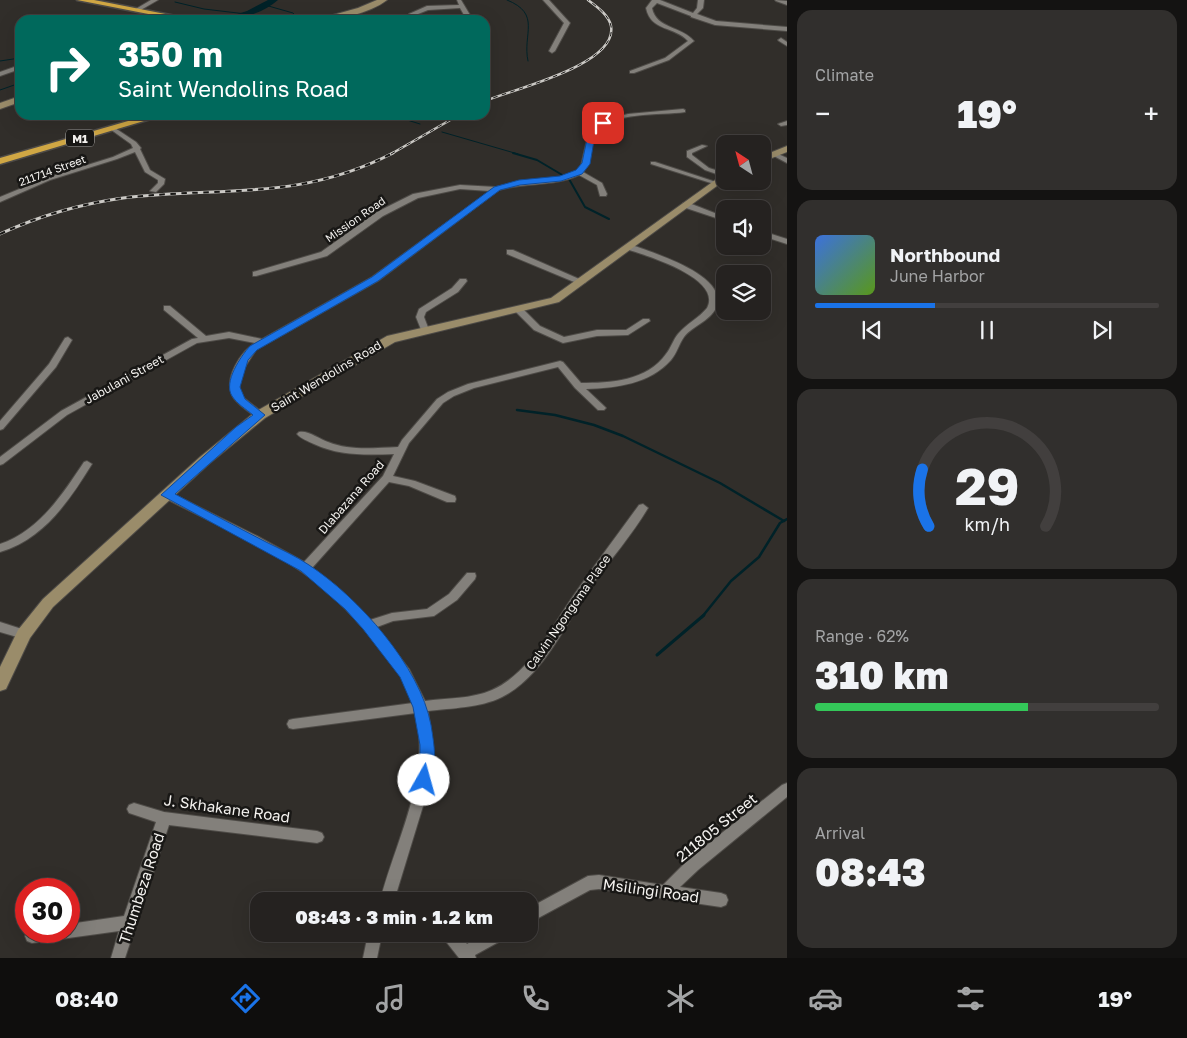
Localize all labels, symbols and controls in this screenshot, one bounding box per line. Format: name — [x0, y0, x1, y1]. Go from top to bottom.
text: 350 m — [118, 33, 223, 75]
icon: right — [35, 35, 100, 100]
text: Climate — [815, 65, 874, 85]
text: Saint Wendolins Road — [118, 75, 349, 102]
text: 19° — [957, 91, 1017, 136]
text: − — [815, 97, 830, 130]
text: + — [1144, 97, 1159, 130]
pin — [582, 102, 624, 144]
icon: arrive — [589, 109, 617, 137]
road number: M1 — [66, 130, 94, 146]
north arrow — [716, 135, 771, 190]
map controls — [716, 135, 771, 320]
street label: 211714 Street — [17, 152, 87, 188]
street label: Mission Road — [323, 194, 387, 244]
button: sound — [716, 200, 771, 255]
text: Northbound — [890, 243, 1000, 266]
button: layers — [716, 265, 771, 320]
text: June Harbor — [890, 266, 985, 286]
icon: previous — [858, 316, 886, 344]
icon: pause — [973, 316, 1001, 344]
icon: next — [1088, 316, 1116, 344]
street label: Saint Wendolins Road — [268, 337, 384, 415]
street label: Jabulani Street — [82, 351, 166, 407]
text: 29 — [955, 454, 1019, 516]
street label: Dlabazana Road — [315, 457, 387, 537]
text: km/h — [964, 513, 1010, 535]
street label: Calvin Ngongoma Place — [523, 552, 613, 672]
text: Range · 62% — [815, 626, 909, 646]
text: 310 km — [815, 652, 949, 697]
position arrow — [397, 753, 449, 805]
street label: 211805 Street — [672, 789, 760, 865]
street label: J. Skhakane Road — [163, 790, 291, 826]
text: Arrival — [815, 823, 865, 843]
street label: Thumbeza Road — [115, 830, 167, 946]
text: 08:43 — [815, 849, 926, 894]
street label: Msilingi Road — [602, 874, 700, 906]
speed limit sign: 30 — [15, 878, 80, 943]
text: 08:43 · 3 min · 1.2 km — [295, 905, 493, 928]
icon: directions — [228, 981, 263, 1016]
icon: music — [373, 981, 408, 1016]
icon: phone — [518, 981, 553, 1016]
icon: climate — [663, 981, 698, 1016]
icon: car — [808, 981, 843, 1016]
icon: filters — [953, 981, 988, 1016]
text: 08:40 — [55, 985, 118, 1012]
text: 19° — [1098, 985, 1132, 1012]

